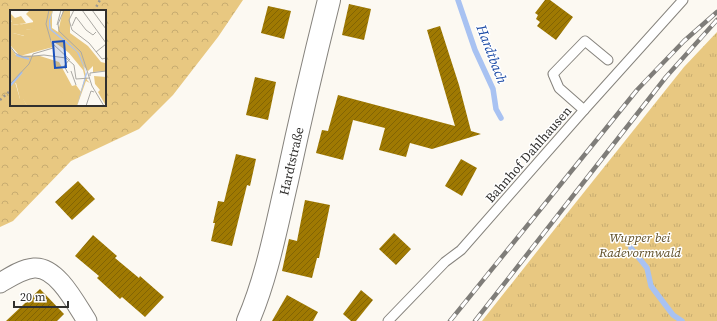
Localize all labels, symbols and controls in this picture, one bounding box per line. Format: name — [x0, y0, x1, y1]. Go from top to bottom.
inset map — [10, 10, 106, 106]
water label: Hardtbach — [471, 21, 513, 87]
street label: Bahnhof Dahlhausen — [482, 102, 575, 206]
street label: Hardtstraße — [275, 125, 308, 197]
park label: Wupper bei Radevormwald — [598, 229, 681, 261]
scale bar — [14, 283, 68, 309]
text: 20 m — [20, 289, 46, 305]

